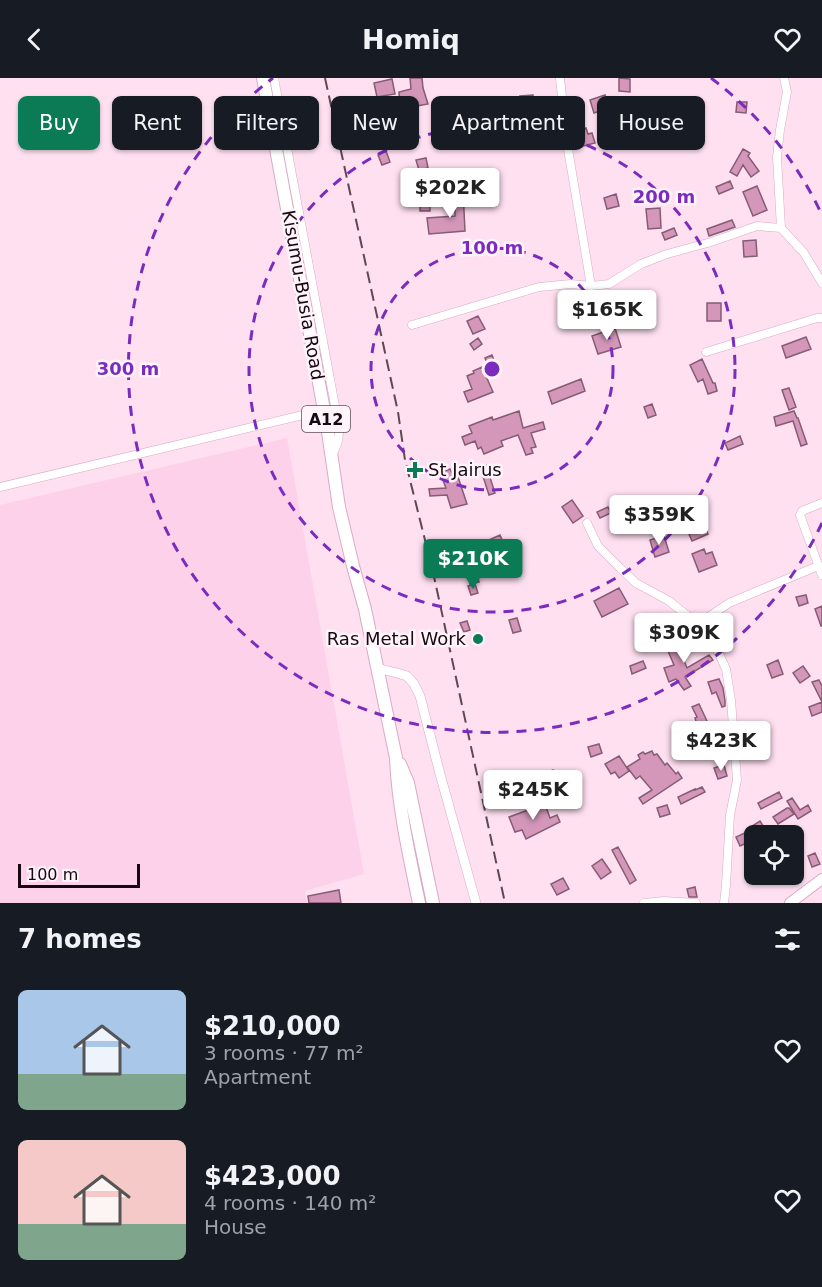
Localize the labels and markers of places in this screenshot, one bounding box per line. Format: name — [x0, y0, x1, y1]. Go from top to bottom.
pin: $202K — [408, 168, 492, 219]
pin: $165K — [565, 290, 649, 341]
centre of rings — [482, 359, 502, 379]
place label: St Jairus — [428, 459, 502, 480]
marker: St Jairus — [406, 461, 424, 479]
pin: $359K — [617, 495, 701, 546]
pin: $210K — [431, 539, 515, 590]
pin: $309K — [642, 613, 726, 664]
place label: Ras Metal Work — [327, 628, 467, 649]
marker: Ras Metal Work — [471, 632, 485, 646]
pin: $423K — [679, 721, 763, 772]
pin: $245K — [491, 770, 575, 821]

